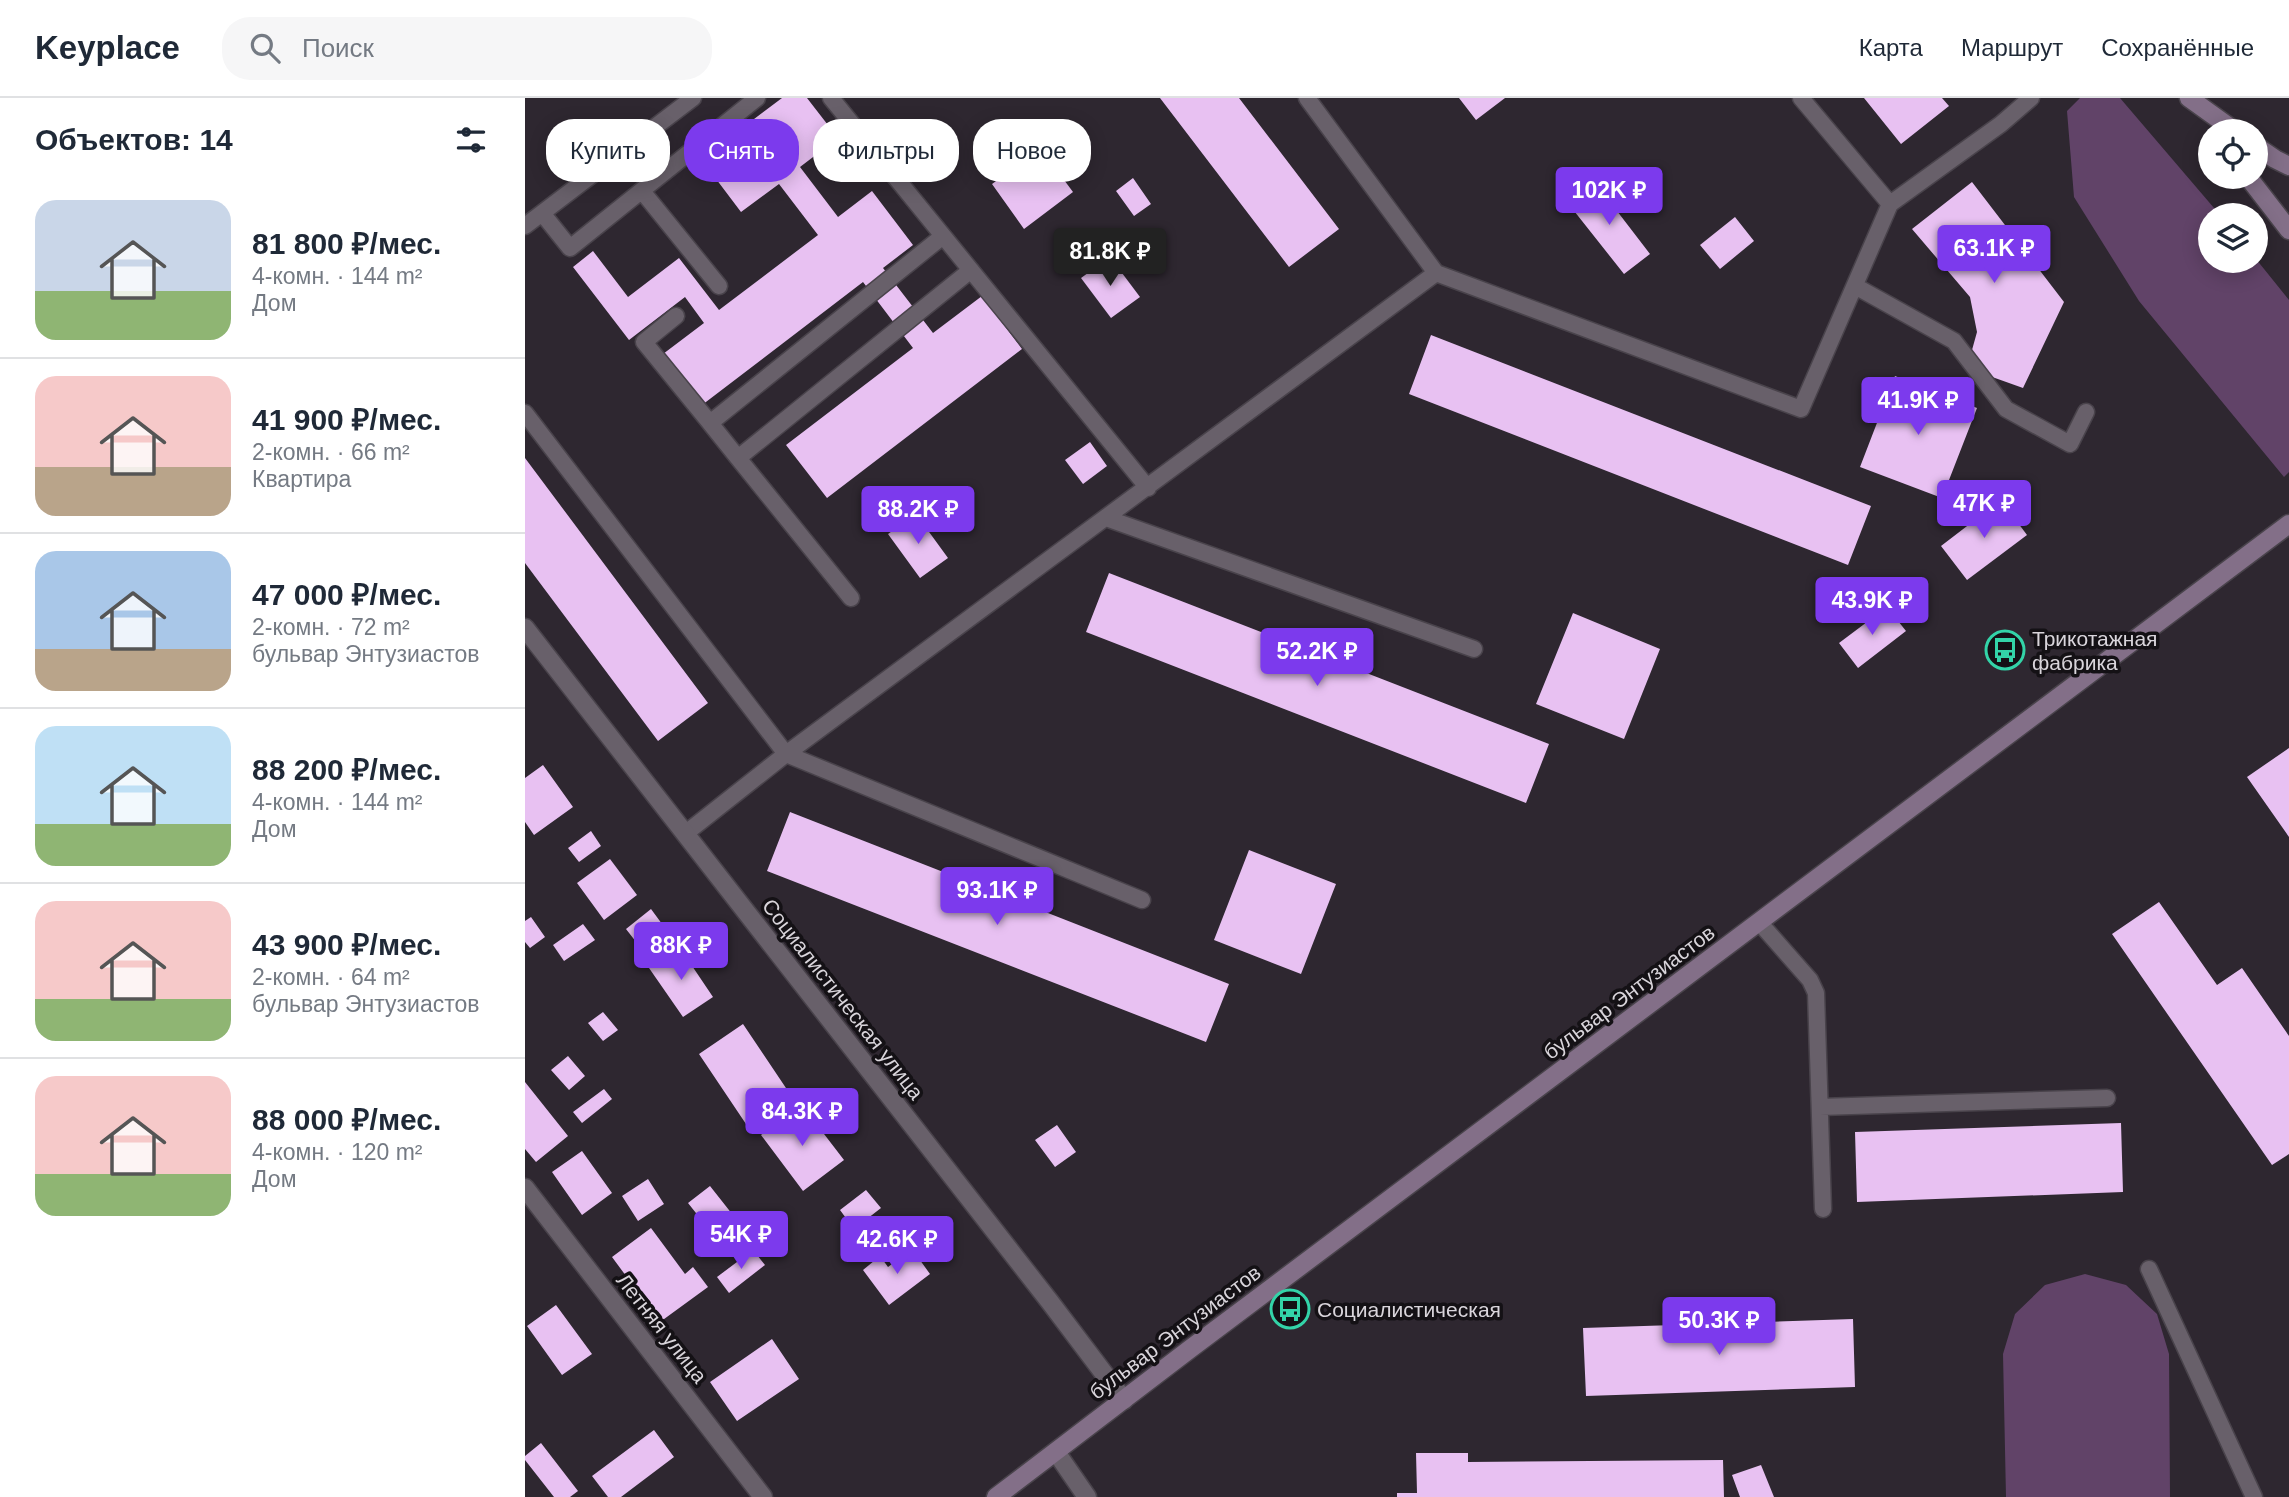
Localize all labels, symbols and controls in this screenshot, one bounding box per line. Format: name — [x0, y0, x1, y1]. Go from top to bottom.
search box — [222, 17, 712, 80]
text: Keyplace — [35, 29, 180, 66]
icon: search — [246, 29, 284, 67]
text: Поиск — [302, 33, 374, 63]
text: Карта — [1859, 34, 1923, 61]
text: Маршрут — [1961, 34, 2063, 61]
text: Сохранённые — [2101, 34, 2254, 61]
chip: Купить — [546, 119, 670, 182]
chip: Снять — [684, 119, 799, 182]
chip: Фильтры — [813, 119, 959, 182]
chip: Новое — [973, 119, 1091, 182]
map controls — [2198, 119, 2268, 273]
button: locate — [2198, 119, 2268, 189]
icon: filters — [452, 121, 490, 159]
text: Объектов: 14 — [35, 123, 233, 156]
pin: 102K ₽ — [1552, 167, 1666, 227]
text: 102K ₽ — [1572, 177, 1646, 203]
button: layers — [2198, 203, 2268, 273]
pin: 63.1K ₽ — [1929, 226, 2059, 285]
text: 81 800 ₽/мес. — [252, 227, 441, 260]
icon: home — [91, 228, 175, 312]
pin: 81.8K ₽ — [1045, 228, 1175, 288]
text: 63.1K ₽ — [1953, 235, 2035, 261]
text: 81.8K ₽ — [1069, 238, 1151, 264]
text: 4-комн. · 144 m² — [252, 263, 423, 289]
text: Дом — [252, 290, 296, 316]
pin: 41.9K ₽ — [1853, 378, 1983, 437]
text: 41.9K ₽ — [1877, 387, 1959, 413]
text: 41 900 ₽/мес. — [252, 403, 441, 436]
icon: home — [91, 404, 175, 488]
text: 2-комн. · 66 m² — [252, 439, 410, 465]
text: Квартира — [252, 466, 351, 492]
pin: 47K ₽ — [1935, 480, 2033, 540]
pin: 88.2K ₽ — [853, 486, 983, 546]
text: 47K ₽ — [1953, 490, 2015, 516]
text: 88.2K ₽ — [877, 496, 959, 522]
text: 47 000 ₽/мес. — [252, 578, 441, 611]
pin: 43.9K ₽ — [1807, 578, 1937, 637]
icon: home — [91, 579, 175, 663]
text: 43.9K ₽ — [1831, 587, 1913, 613]
text: 2-комн. · 72 m² — [252, 614, 410, 640]
place label: Трикотажная фабрика — [2032, 627, 2157, 674]
pin: 52.2K ₽ — [1252, 628, 1382, 688]
bus stop icon: Трикотажная фабрика — [1984, 629, 2026, 671]
text: 52.2K ₽ — [1276, 638, 1358, 664]
text: бульвар Энтузиастов — [252, 641, 480, 667]
text: 88 200 ₽/мес. — [252, 753, 441, 786]
icon: home — [91, 754, 175, 838]
text: 4-комн. · 144 m² — [252, 789, 423, 815]
text: Дом — [252, 816, 296, 842]
pin: 93.1K ₽ — [932, 868, 1062, 927]
text: 93.1K ₽ — [956, 877, 1038, 903]
street label: Социалистическая улица — [758, 894, 928, 1104]
street label: бульвар Энтузиастов — [1539, 920, 1719, 1064]
pin: 88K ₽ — [632, 922, 730, 982]
text: 43 900 ₽/мес. — [252, 928, 441, 961]
icon: home — [91, 929, 175, 1013]
text: 88K ₽ — [650, 932, 712, 958]
text: 2-комн. · 64 m² — [252, 964, 410, 990]
text: бульвар Энтузиастов — [252, 991, 480, 1017]
pin: 84.3K ₽ — [737, 1088, 867, 1148]
text: 84.3K ₽ — [761, 1098, 843, 1124]
text: 88 000 ₽/мес. — [252, 1103, 441, 1136]
icon: home — [91, 1104, 175, 1188]
text: 4-комн. · 120 m² — [252, 1139, 423, 1165]
text: Дом — [252, 1166, 296, 1192]
pin: 54K ₽ — [692, 1212, 790, 1271]
pin: 42.6K ₽ — [832, 1216, 962, 1276]
text: 54K ₽ — [710, 1221, 772, 1247]
text: 42.6K ₽ — [856, 1226, 938, 1252]
street label: бульвар Энтузиастов — [1085, 1260, 1265, 1404]
street label: Летняя улица — [612, 1269, 712, 1387]
bus stop icon: Социалистическая — [1269, 1288, 1311, 1330]
place label: Социалистическая — [1317, 1298, 1501, 1321]
pin: 50.3K ₽ — [1654, 1298, 1784, 1357]
text: 50.3K ₽ — [1678, 1307, 1760, 1333]

